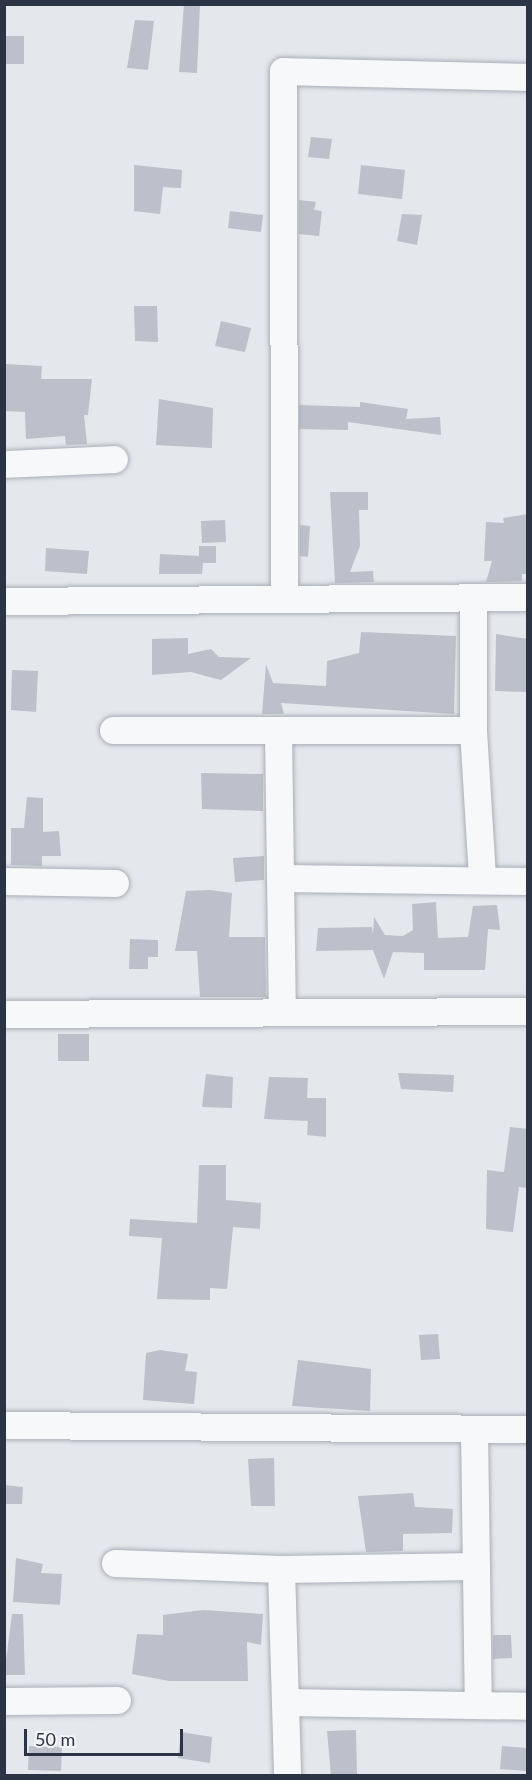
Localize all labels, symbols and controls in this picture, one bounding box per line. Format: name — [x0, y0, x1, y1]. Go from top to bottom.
scale bar — [27, 1717, 186, 1755]
text: 50 m — [35, 1728, 75, 1750]

